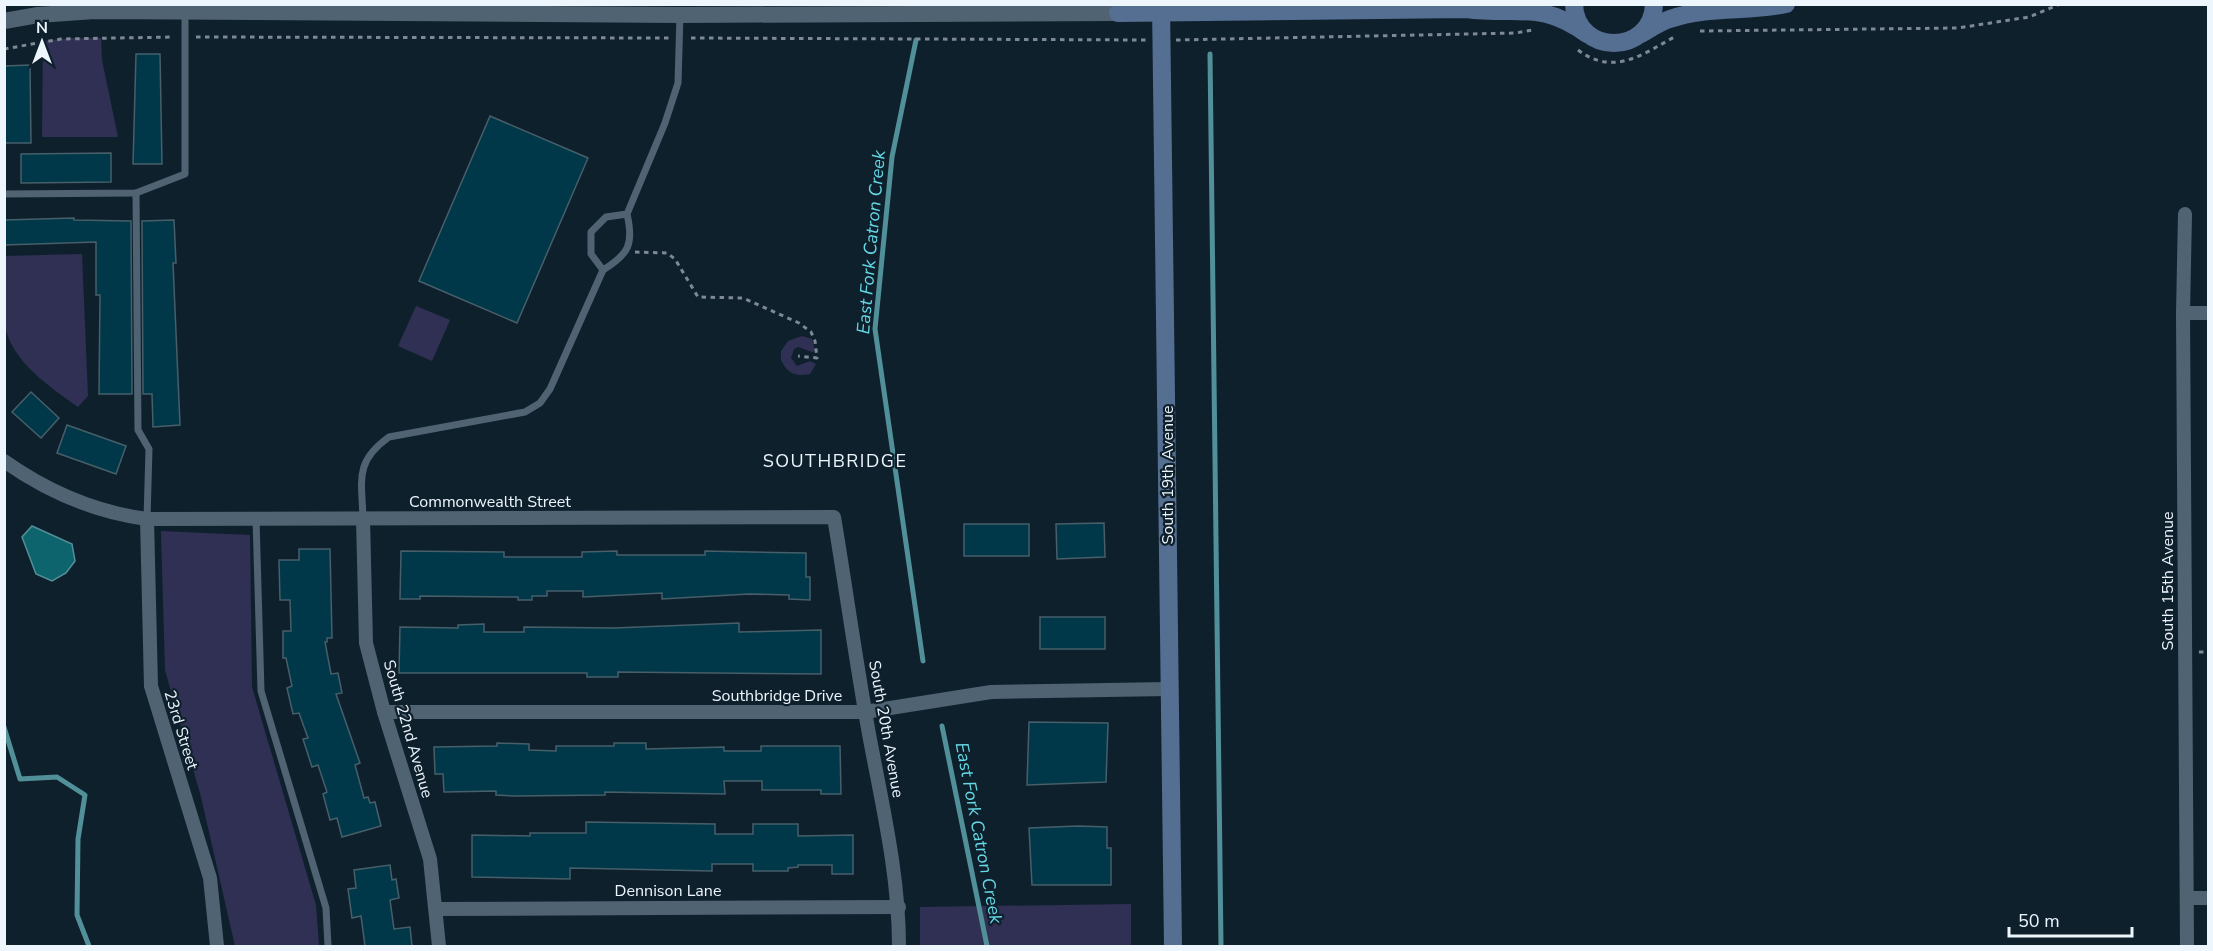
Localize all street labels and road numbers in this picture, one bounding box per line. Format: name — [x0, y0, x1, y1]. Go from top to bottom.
street label: South 19th Avenue — [1157, 406, 1179, 544]
street label: Commonwealth Street — [409, 491, 571, 513]
street label: South 15th Avenue — [2157, 512, 2179, 650]
street label: South 22nd Avenue — [378, 657, 438, 801]
street label: South 20th Avenue — [863, 659, 909, 799]
street label: Southbridge Drive — [712, 685, 842, 707]
street label: 23rd Street — [159, 688, 204, 773]
street label: Dennison Lane — [615, 880, 721, 902]

